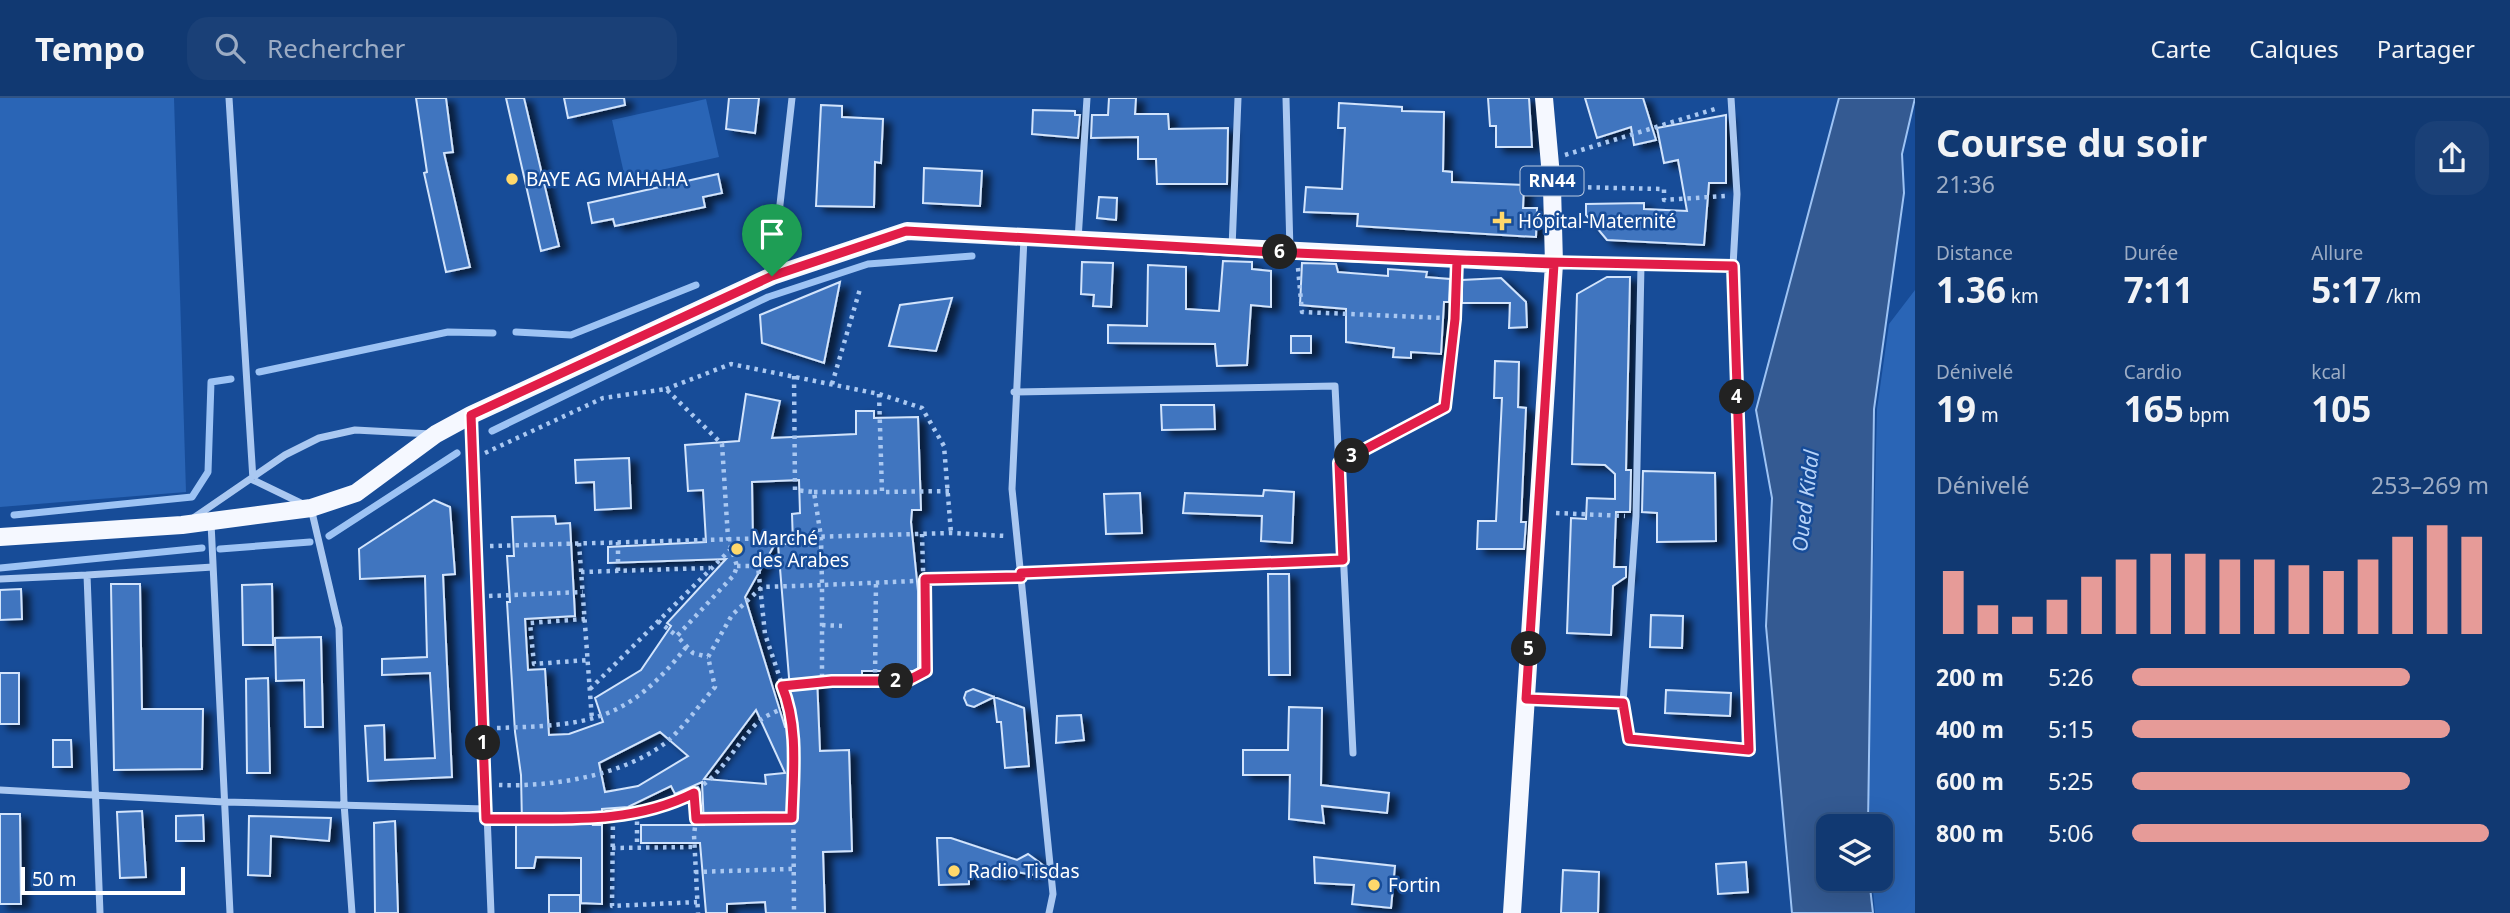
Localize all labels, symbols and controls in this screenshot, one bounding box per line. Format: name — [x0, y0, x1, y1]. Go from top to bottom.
search box — [187, 17, 677, 80]
text: Tempo — [35, 26, 145, 71]
icon: search — [211, 29, 249, 67]
text: Rechercher — [267, 30, 405, 66]
text: Carte — [2151, 32, 2211, 65]
text: Calques — [2249, 32, 2339, 65]
text: Partager — [2377, 32, 2475, 65]
text: Course du soir — [1936, 116, 2207, 168]
button: share — [2415, 121, 2489, 195]
place label: BAYE AG MAHAHA — [526, 166, 689, 192]
road number: RN44 — [1520, 166, 1584, 196]
text: 21:36 — [1936, 168, 1995, 200]
marker: BAYE AG MAHAHA — [504, 171, 520, 187]
pin — [742, 204, 802, 276]
place label: Hópital-Maternité — [1518, 208, 1676, 234]
marker: Hópital-Maternité — [1492, 211, 1512, 231]
icon: arrive — [753, 215, 791, 253]
pin: 6 — [1262, 234, 1298, 270]
text: 6 — [1274, 238, 1285, 264]
text: Distance — [1936, 240, 2013, 266]
text: Durée — [2124, 240, 2178, 266]
text: Allure — [2311, 240, 2363, 266]
text: 1.36 — [1936, 266, 2006, 313]
text: 7:11 — [2124, 266, 2194, 313]
text: 5:17 — [2311, 266, 2381, 313]
text: km — [2006, 283, 2039, 309]
text: /km — [2381, 283, 2421, 309]
text: Dénivelé — [1936, 359, 2013, 385]
text: Cardio — [2124, 359, 2182, 385]
text: kcal — [2311, 359, 2346, 385]
pin: 4 — [1720, 380, 1754, 414]
text: 4 — [1731, 383, 1742, 409]
text: 19 — [1936, 385, 1976, 432]
text: 165 — [2124, 385, 2184, 432]
text: 105 — [2311, 385, 2371, 432]
text: m — [1976, 402, 1999, 428]
text: bpm — [2184, 402, 2230, 428]
pin: 3 — [1334, 438, 1370, 474]
text: 3 — [1346, 442, 1357, 468]
water label: Oued Kidal — [1785, 448, 1825, 553]
text: Dénivelé — [1936, 469, 2029, 501]
text: 253–269 m — [2371, 469, 2489, 501]
place label: Marché des Arabes — [751, 525, 849, 573]
marker: Marché des Arabes — [729, 541, 745, 557]
pin: 5 — [1512, 632, 1546, 666]
text: 5 — [1523, 635, 1534, 661]
text: 200 m — [1936, 661, 2004, 693]
text: 5:26 — [2048, 661, 2094, 693]
pin: 2 — [878, 664, 914, 698]
text: 2 — [890, 667, 901, 693]
text: 400 m — [1936, 713, 2004, 745]
text: 5:15 — [2048, 713, 2094, 745]
pin: 1 — [466, 726, 500, 760]
text: 1 — [477, 729, 488, 755]
text: 600 m — [1936, 765, 2004, 797]
text: 5:25 — [2048, 765, 2094, 797]
map controls — [1816, 814, 1893, 891]
button: layers — [1816, 814, 1893, 891]
text: 800 m — [1936, 817, 2004, 849]
text: 5:06 — [2048, 817, 2094, 849]
place label: Radio Tisdas — [968, 858, 1080, 884]
marker: Radio Tisdas — [946, 863, 962, 879]
scale bar — [21, 864, 186, 896]
text: 50 m — [32, 866, 76, 892]
place label: Fortin — [1388, 872, 1441, 898]
marker: Fortin — [1366, 877, 1382, 893]

